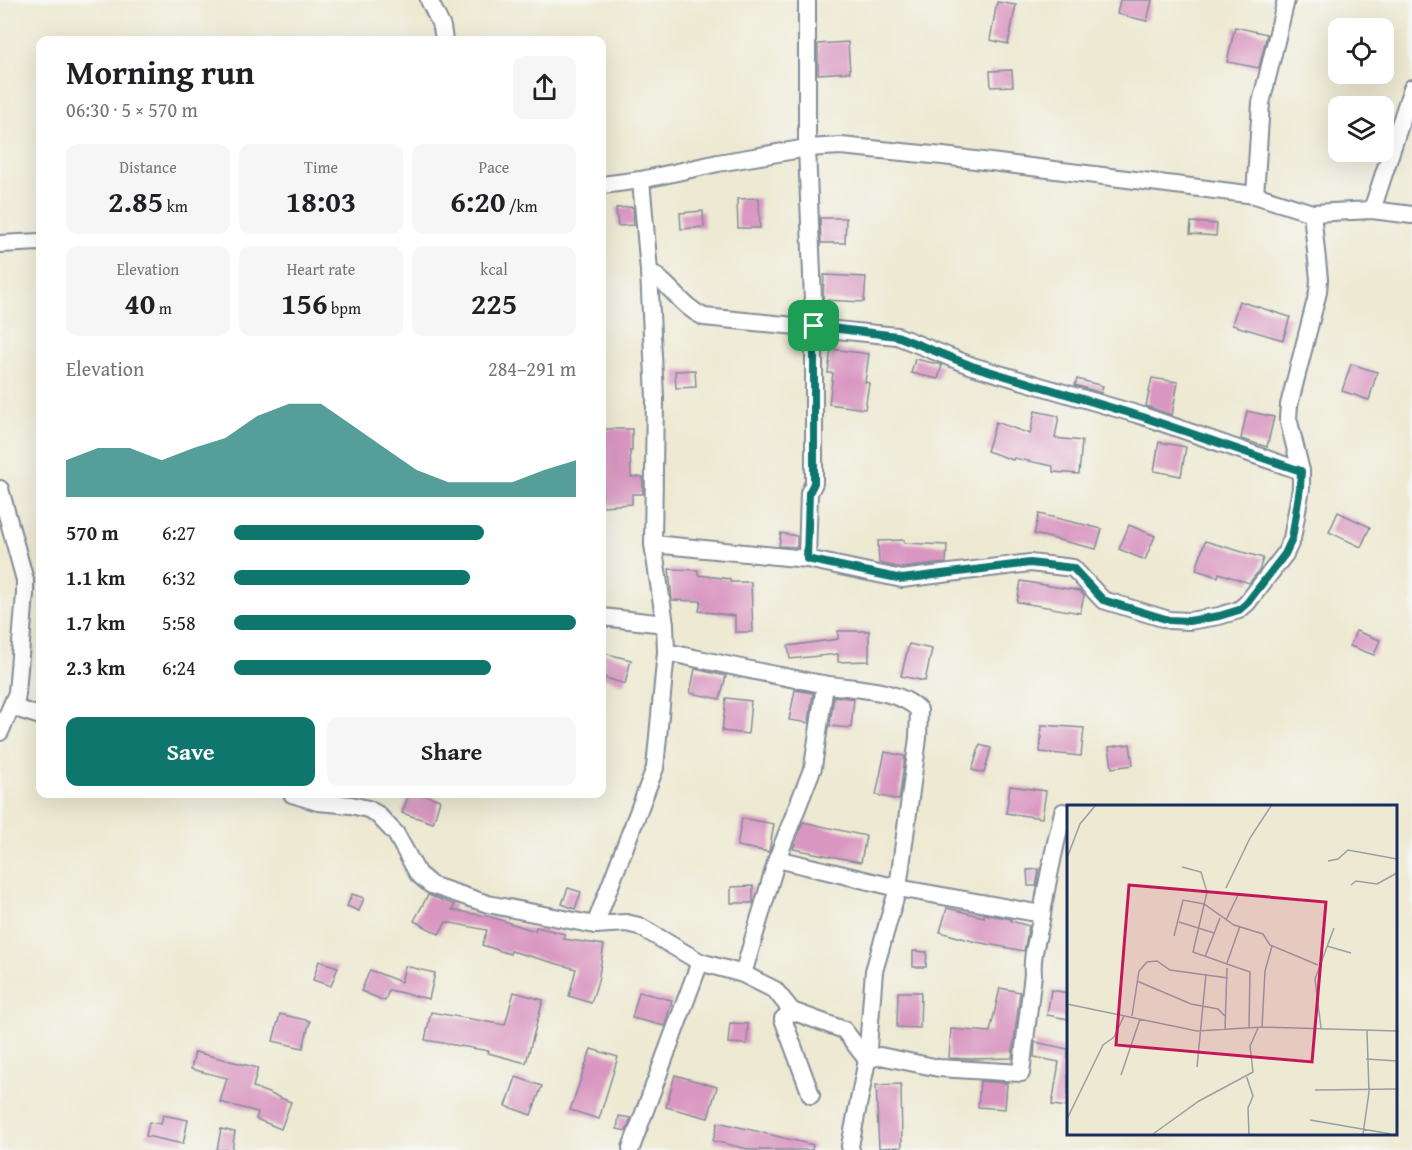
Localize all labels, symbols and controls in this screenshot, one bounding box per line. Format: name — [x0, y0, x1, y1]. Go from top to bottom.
map controls — [1328, 18, 1394, 162]
button: locate — [1328, 18, 1394, 84]
text: Morning run — [66, 48, 255, 96]
button: share — [513, 56, 576, 119]
text: 06:30 · 5 × 570 m — [66, 95, 198, 124]
button: layers — [1328, 96, 1394, 162]
text: Distance — [119, 155, 177, 179]
text: Time — [304, 155, 338, 179]
text: Pace — [479, 155, 509, 179]
text: 2.85 — [108, 179, 163, 223]
text: 18:03 — [286, 179, 356, 223]
text: 6:20 — [450, 179, 505, 223]
text: km — [163, 194, 188, 218]
text: /km — [505, 194, 538, 218]
text: Elevation — [117, 257, 179, 281]
text: Heart rate — [287, 257, 355, 281]
text: kcal — [480, 257, 508, 281]
text: 40 — [124, 281, 155, 325]
text: 156 — [281, 281, 328, 325]
text: 225 — [471, 281, 517, 325]
text: m — [155, 296, 172, 320]
text: bpm — [328, 296, 361, 320]
pin — [788, 300, 839, 351]
icon: arrive — [797, 309, 830, 342]
text: Elevation — [66, 354, 144, 383]
text: 284–291 m — [488, 354, 576, 383]
text: 570 m — [66, 518, 119, 547]
text: 6:27 — [162, 518, 196, 547]
text: 1.1 km — [66, 563, 125, 592]
text: 6:32 — [162, 563, 196, 592]
text: 1.7 km — [66, 608, 125, 637]
text: 5:58 — [162, 608, 196, 637]
text: 2.3 km — [66, 653, 125, 682]
text: 6:24 — [162, 653, 196, 682]
button: Save — [66, 717, 315, 786]
button: Share — [327, 717, 576, 786]
inset map — [1067, 805, 1397, 1135]

